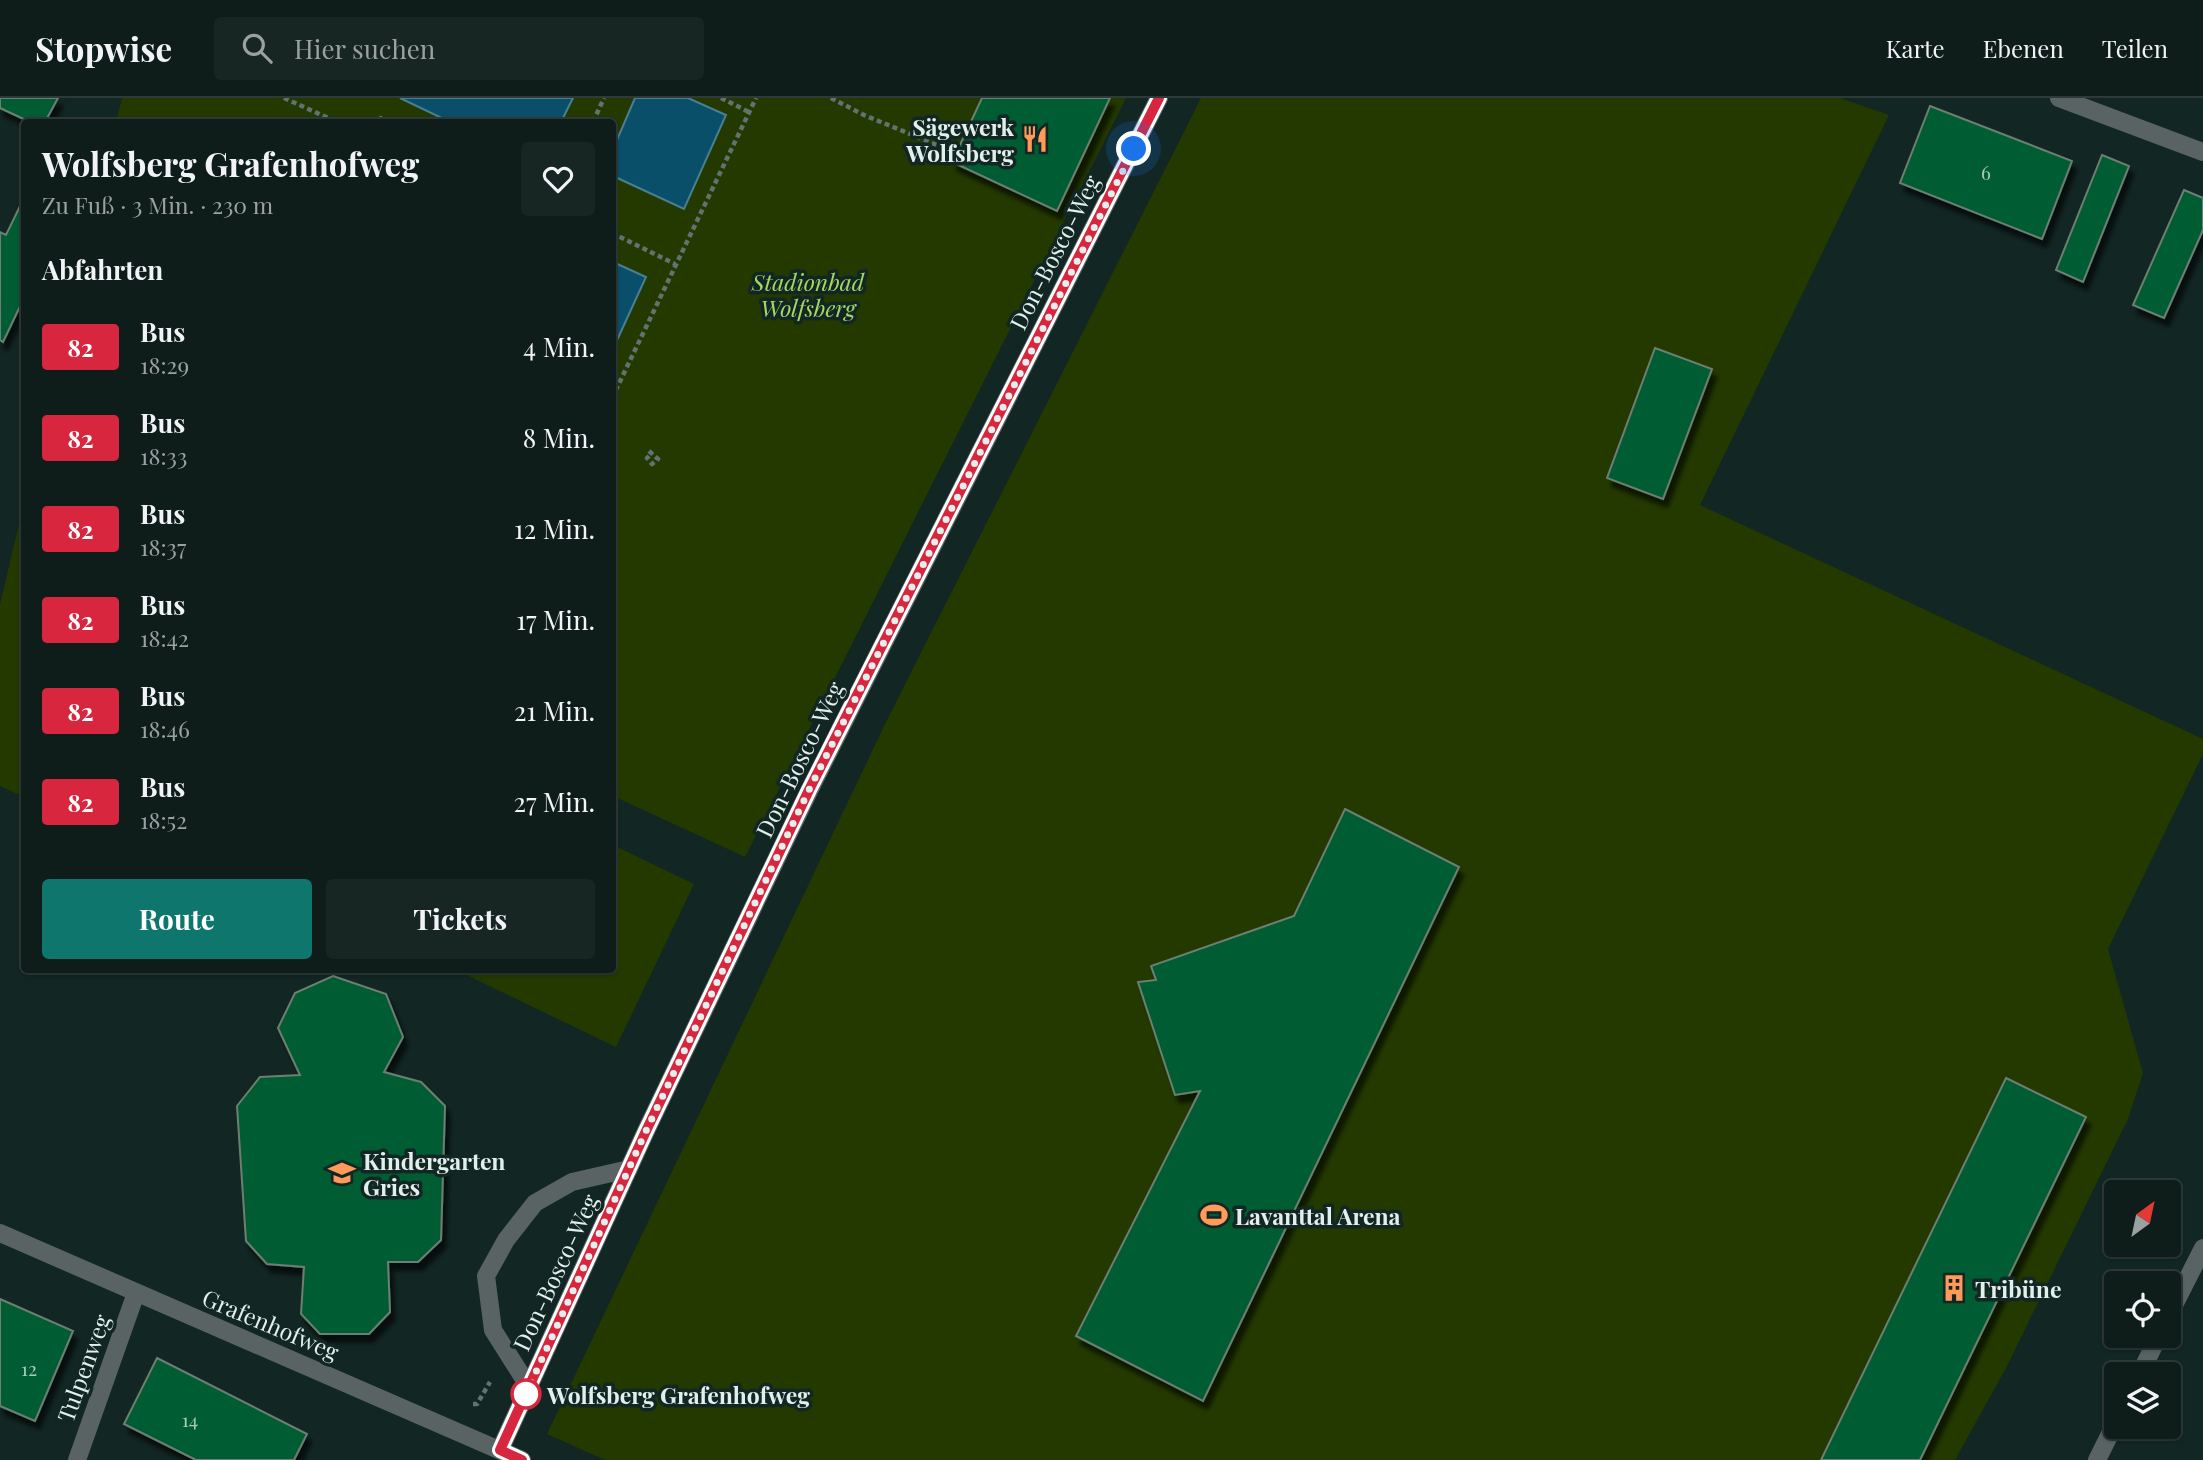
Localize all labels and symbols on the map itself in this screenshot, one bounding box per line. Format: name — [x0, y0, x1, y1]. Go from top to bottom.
place label: Sägewerk Wolfsberg — [905, 111, 1015, 168]
restaurant icon: Sägewerk Wolfsberg — [1020, 124, 1050, 154]
your location — [1116, 131, 1151, 166]
house number: 6 — [1981, 159, 1991, 185]
street label: Don-Bosco-Weg — [1002, 169, 1106, 335]
park label: Stadionbad Wolfsberg — [751, 266, 865, 323]
street label: Don-Bosco-Weg — [748, 676, 850, 842]
place label: Kindergarten Gries — [363, 1145, 505, 1202]
school or university icon: Kindergarten Gries — [327, 1158, 357, 1188]
north arrow — [2104, 1180, 2180, 1256]
street label: Don-Bosco-Weg — [505, 1189, 605, 1355]
sports icon: Lavanttal Arena — [1199, 1200, 1229, 1230]
place label: Lavanttal Arena — [1235, 1200, 1401, 1231]
building icon: Tribüne — [1939, 1273, 1969, 1303]
place label: Tribüne — [1975, 1273, 2061, 1304]
street label: Grafenhofweg — [198, 1281, 344, 1367]
street label: Tulpenweg — [49, 1310, 117, 1426]
house number: 12 — [21, 1355, 37, 1381]
marker: Wolfsberg Grafenhofweg — [511, 1379, 541, 1409]
place label: Wolfsberg Grafenhofweg — [546, 1379, 810, 1410]
house number: 14 — [182, 1406, 198, 1432]

